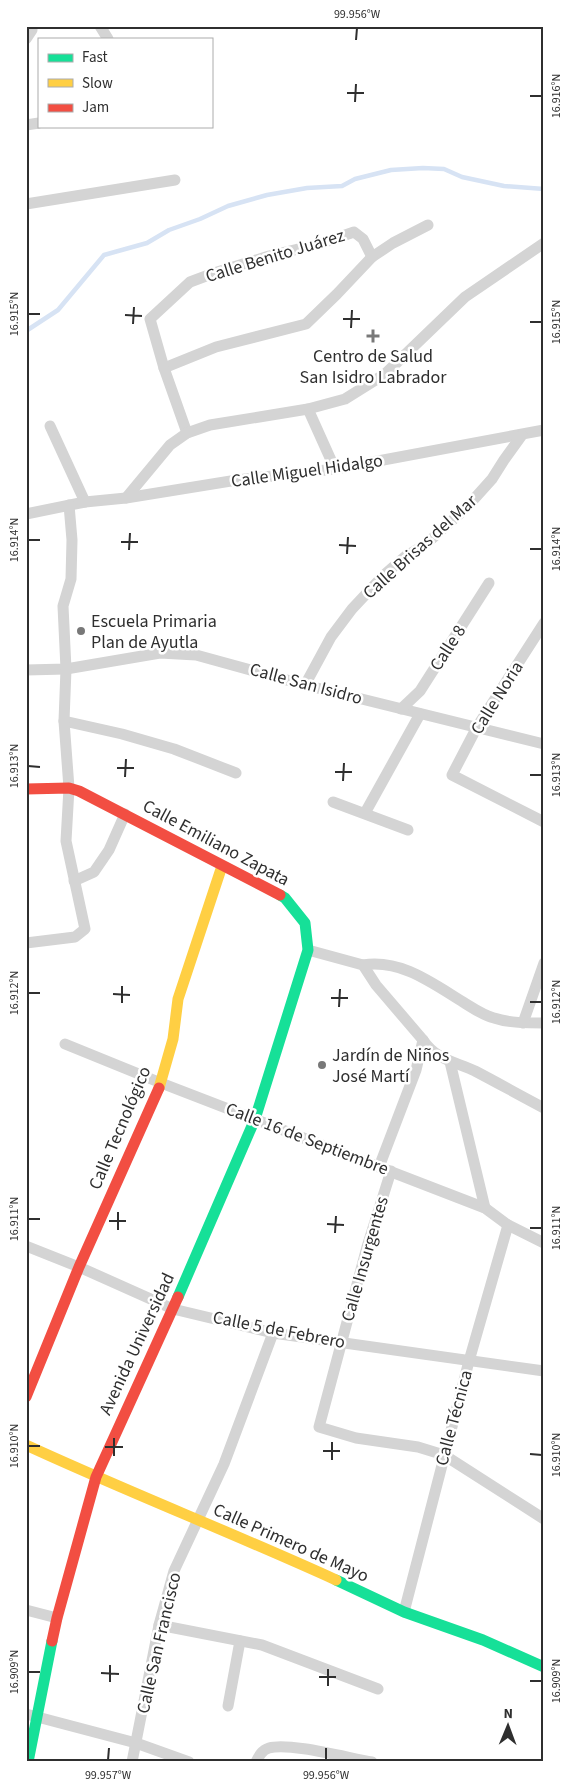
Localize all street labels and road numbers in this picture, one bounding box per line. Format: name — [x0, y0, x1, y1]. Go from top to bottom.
street label: Calle Benito Juárez — [202, 223, 348, 289]
street label: Calle Miguel Hidalgo — [230, 448, 384, 494]
street label: Calle Brisas del Mar — [358, 489, 483, 605]
street label: Calle 8 — [424, 620, 472, 676]
street label: Calle San Isidro — [247, 657, 365, 711]
street label: Calle Noria — [465, 657, 529, 739]
street label: Calle Emiliano Zapata — [138, 794, 294, 892]
street label: Calle Tecnológico — [83, 1063, 157, 1193]
street label: Calle 16 de Septiembre — [222, 1096, 392, 1182]
street label: Calle Insurgentes — [335, 1194, 395, 1324]
street label: Avenida Universidad — [93, 1269, 181, 1419]
street label: Calle 5 de Febrero — [211, 1305, 347, 1355]
street label: Calle Técnica — [429, 1367, 479, 1469]
street label: Calle Primero de Mayo — [209, 1497, 373, 1589]
street label: Calle San Francisco — [131, 1570, 187, 1716]

